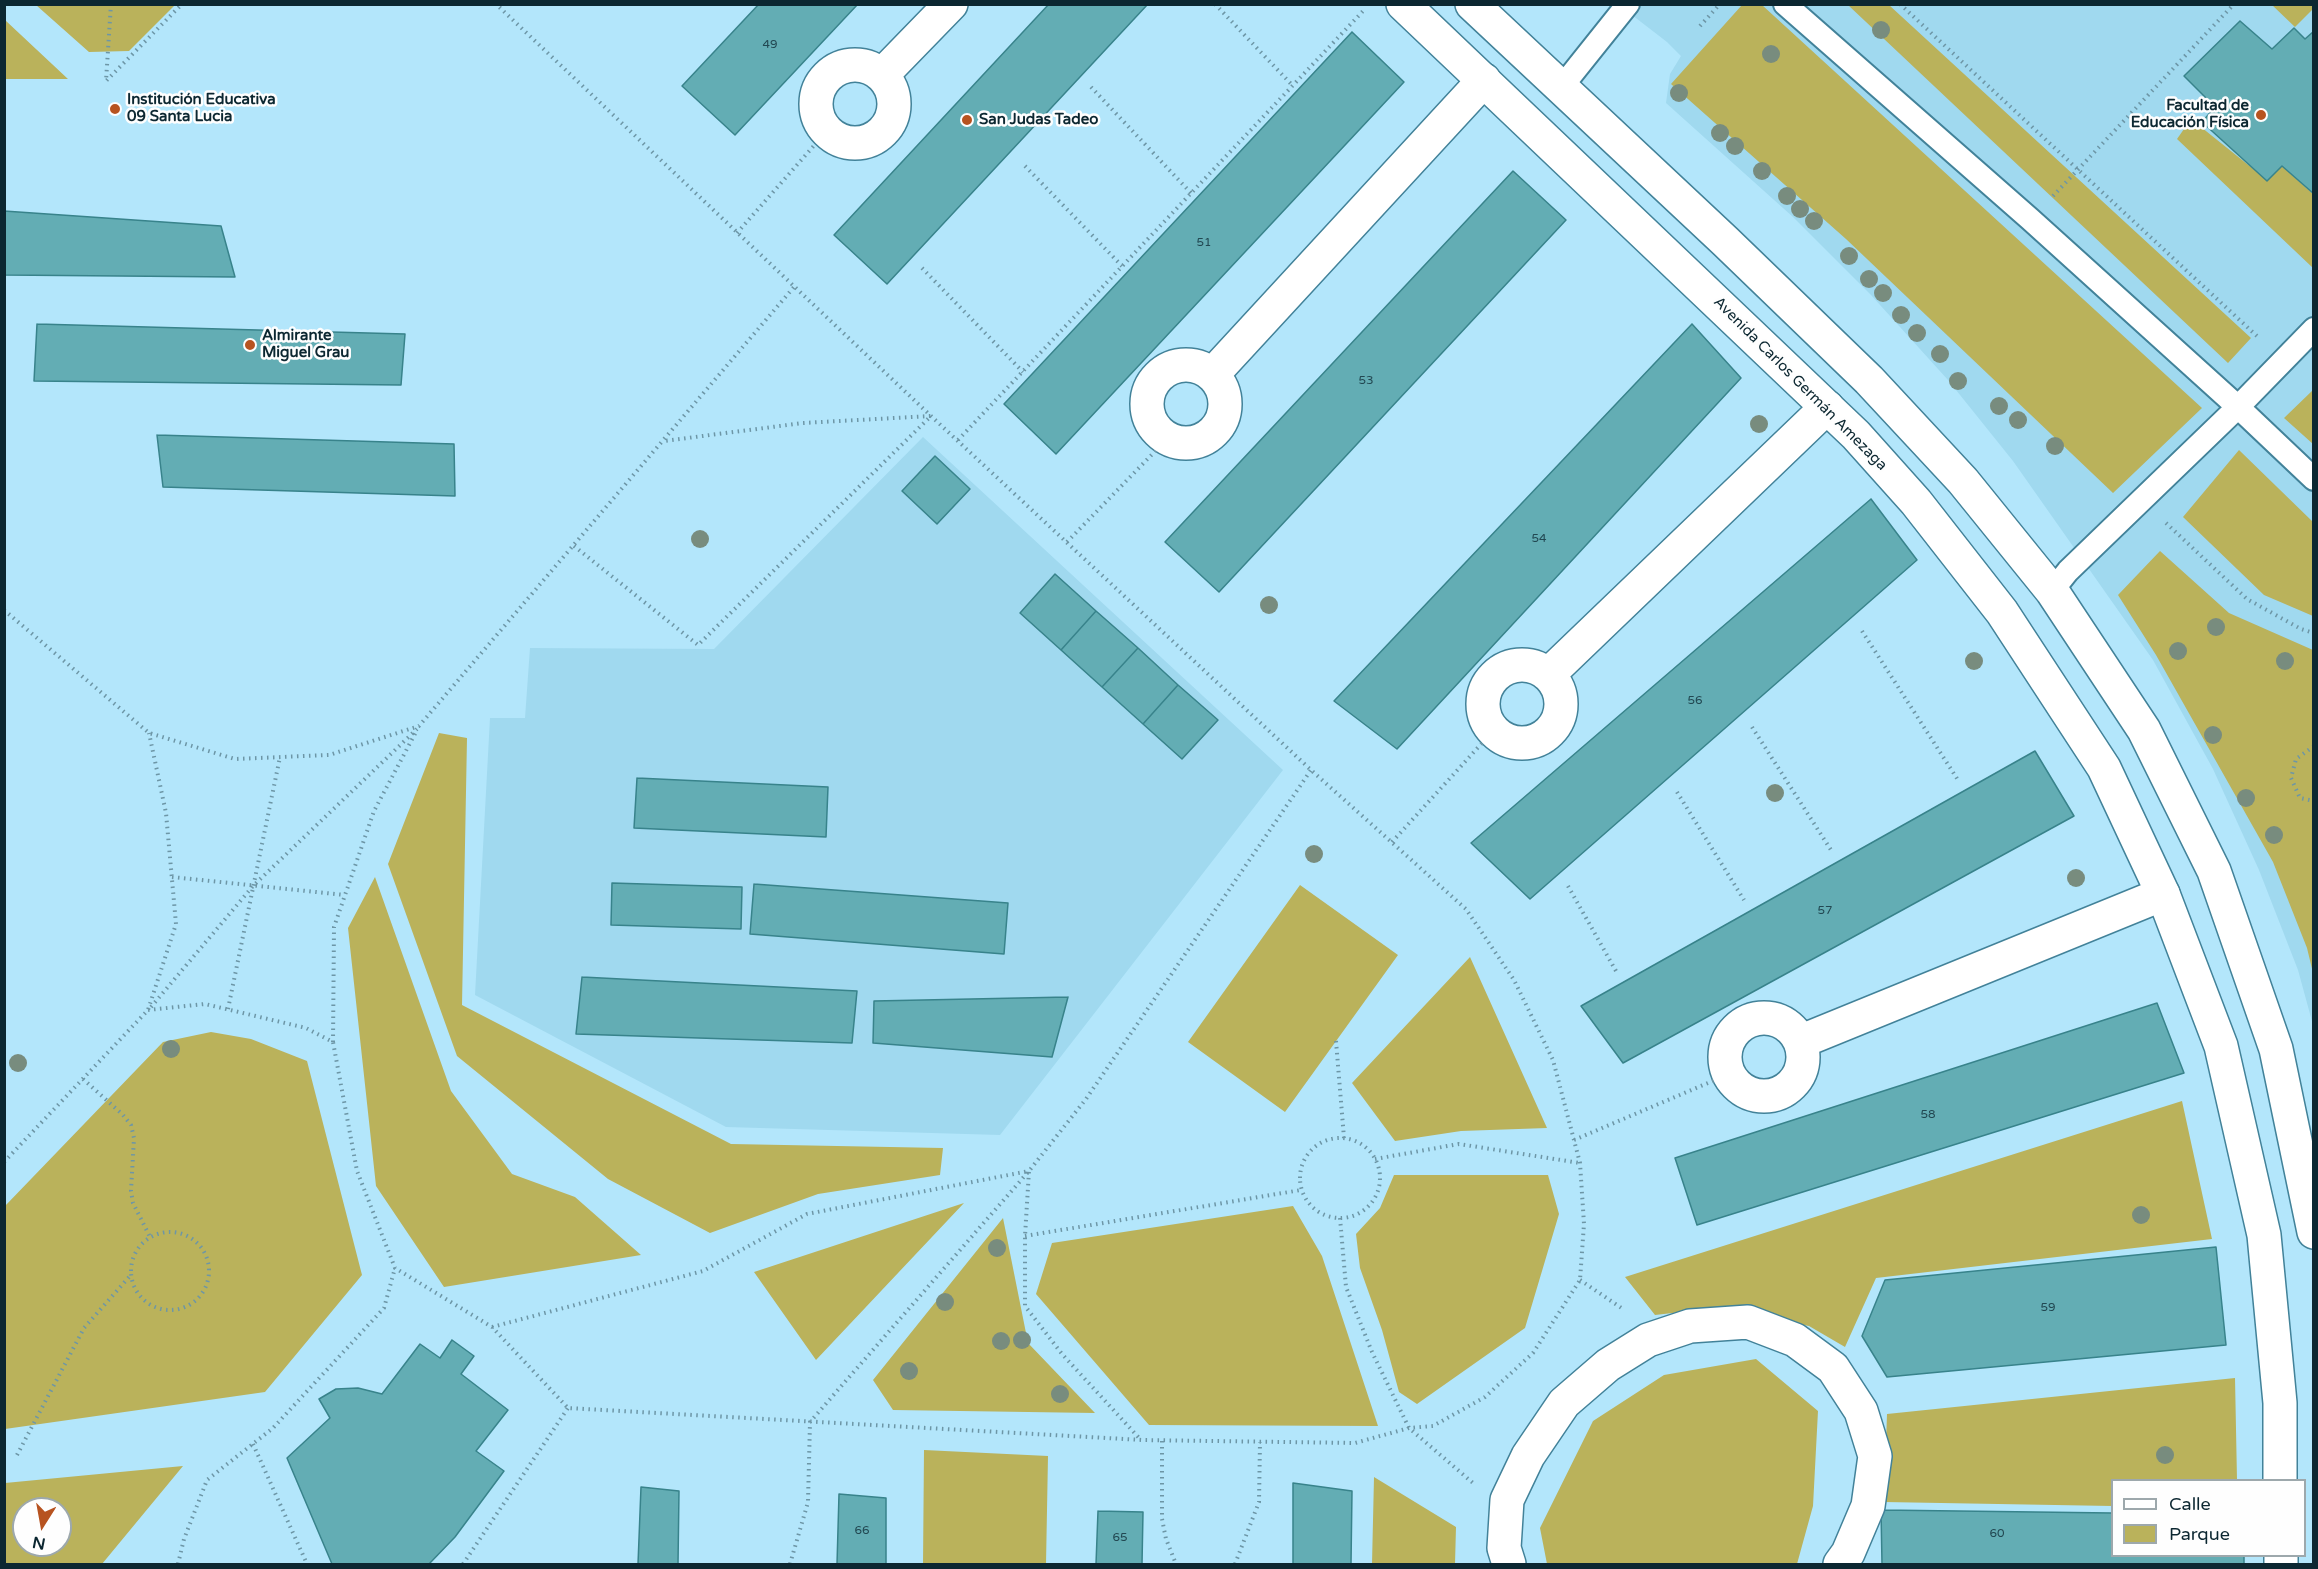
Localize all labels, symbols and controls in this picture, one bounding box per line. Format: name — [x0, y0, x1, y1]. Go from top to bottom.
house number: 49 — [762, 38, 778, 52]
place label: Institución Educativa 09 Santa Lucia — [127, 91, 276, 126]
place label: Facultad de Educación Física — [2131, 97, 2249, 132]
marker: Institución Educativa 09 Santa Lucia — [108, 102, 122, 116]
marker: Facultad de Educación Física — [2254, 108, 2268, 122]
place label: San Judas Tadeo — [979, 111, 1098, 129]
marker: San Judas Tadeo — [960, 113, 974, 127]
house number: 51 — [1196, 236, 1212, 250]
street label: Avenida Carlos Germán Amezaga — [1709, 293, 1891, 475]
place label: Almirante Miguel Grau — [262, 327, 349, 362]
marker: Almirante Miguel Grau — [243, 338, 257, 352]
house number: 53 — [1358, 374, 1374, 388]
house number: 54 — [1531, 532, 1547, 546]
house number: 56 — [1687, 694, 1703, 708]
house number: 57 — [1817, 904, 1833, 918]
house number: 58 — [1920, 1108, 1936, 1122]
house number: 59 — [2040, 1301, 2056, 1315]
legend — [2111, 1479, 2306, 1557]
text: Calle — [2169, 1493, 2211, 1515]
north arrow — [12, 1497, 72, 1557]
text: Parque — [2169, 1523, 2230, 1545]
house number: 66 — [854, 1524, 870, 1538]
house number: 60 — [1989, 1527, 2005, 1541]
house number: 65 — [1112, 1531, 1128, 1545]
text: N — [31, 1532, 47, 1554]

